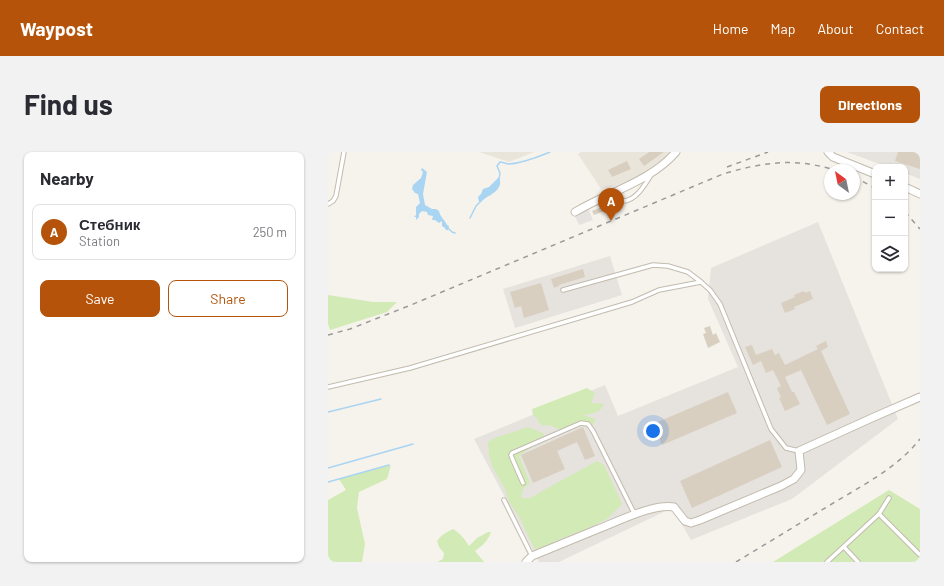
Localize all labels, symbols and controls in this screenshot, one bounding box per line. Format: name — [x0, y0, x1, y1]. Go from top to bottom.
text: Waypost — [20, 17, 93, 40]
text: Home — [713, 20, 749, 37]
text: Map — [771, 20, 795, 37]
text: About — [817, 20, 854, 37]
text: Contact — [876, 20, 924, 37]
button: Directions — [820, 86, 920, 123]
text: Find us — [24, 87, 113, 121]
north arrow — [824, 164, 860, 200]
map controls — [872, 164, 908, 272]
button: + — [872, 164, 908, 200]
text: Nearby — [40, 168, 94, 188]
pin: A — [598, 188, 624, 221]
button: − — [872, 200, 908, 236]
text: Стебник — [79, 215, 140, 233]
text: A — [50, 224, 58, 240]
text: 250 m — [253, 224, 287, 240]
text: Station — [79, 233, 120, 249]
button: layers — [872, 236, 908, 272]
button: Save — [40, 280, 160, 317]
button: Share — [168, 280, 288, 317]
your location — [643, 421, 663, 441]

